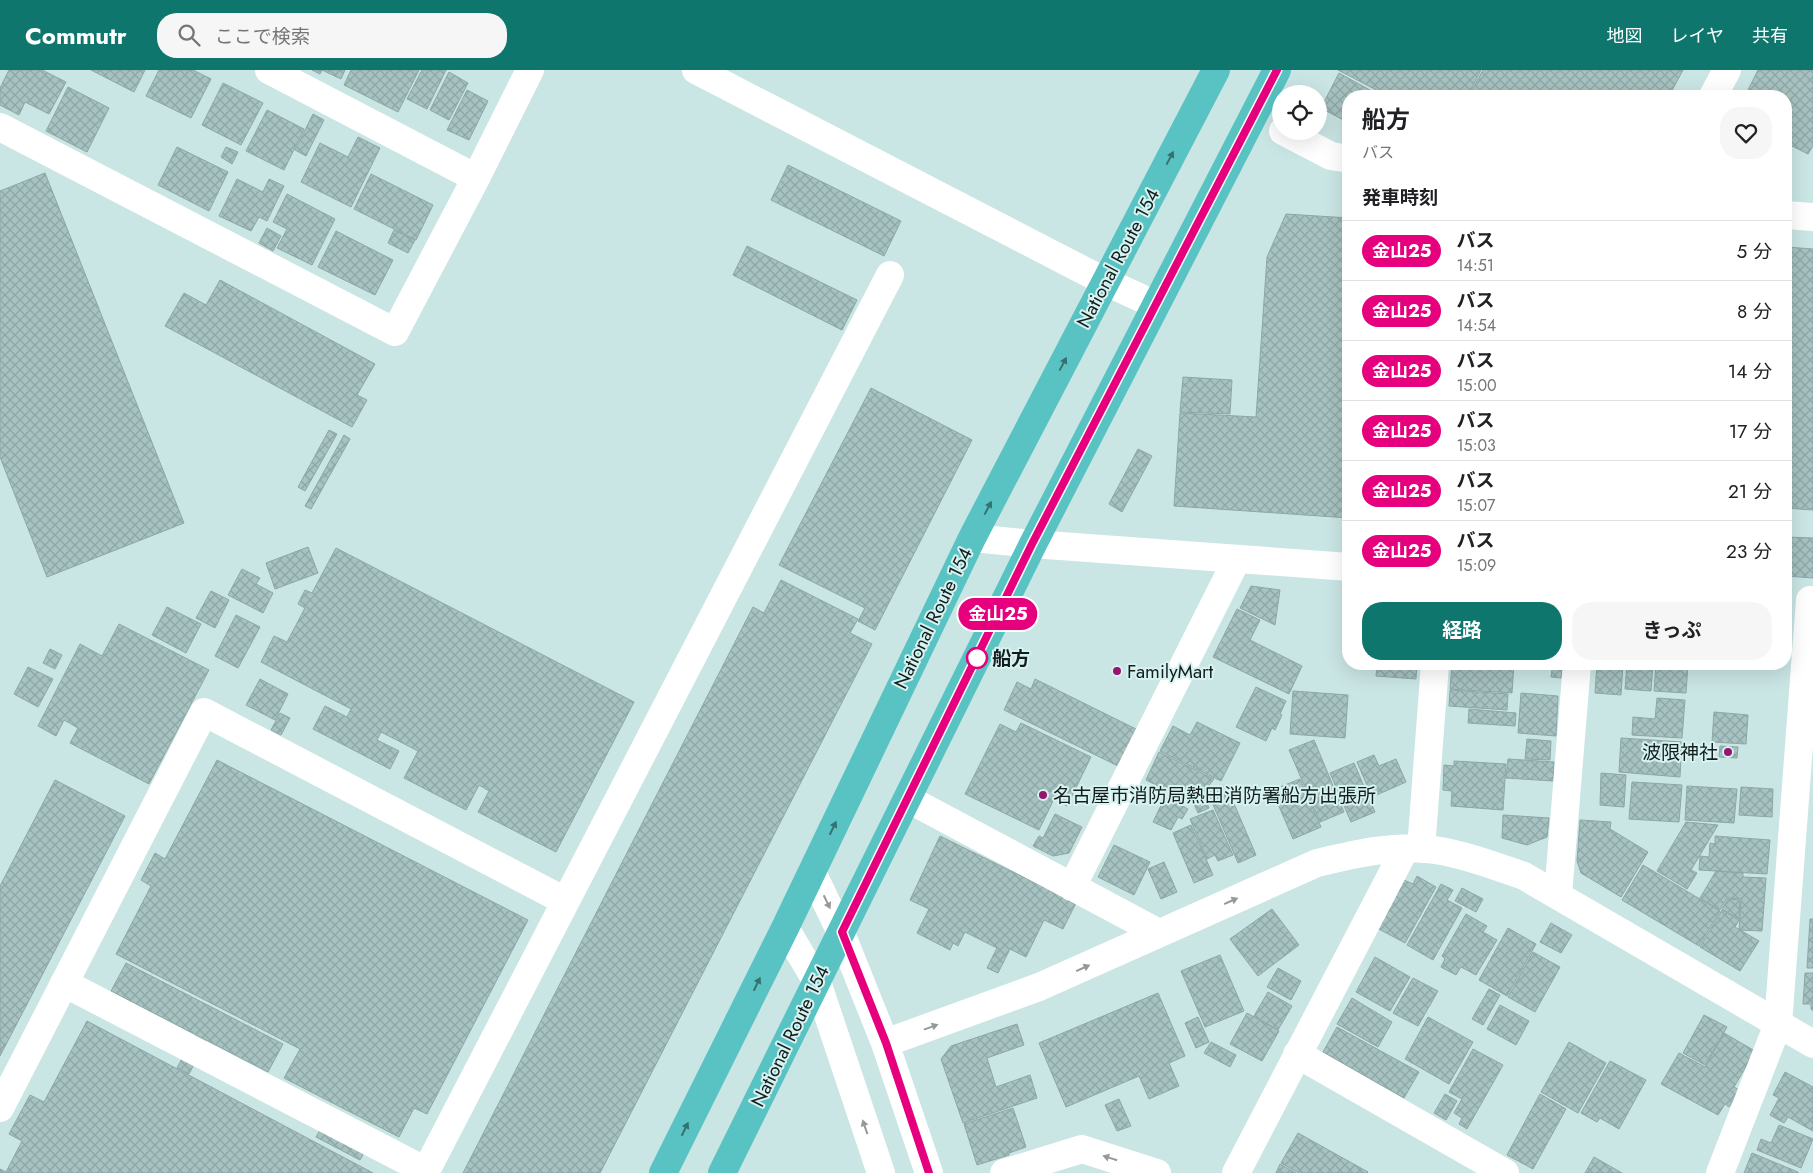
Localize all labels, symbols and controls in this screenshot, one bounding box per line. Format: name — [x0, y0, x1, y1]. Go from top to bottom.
search box — [157, 13, 507, 58]
text: Commutr — [25, 18, 127, 53]
icon: search — [175, 21, 203, 49]
text: ここで検索 — [215, 23, 310, 50]
text: 地図 — [1607, 23, 1643, 49]
text: レイヤ — [1671, 23, 1724, 49]
text: 共有 — [1752, 23, 1788, 49]
map controls — [1272, 85, 1327, 140]
button: locate — [1272, 85, 1327, 140]
text: 船方 — [1362, 102, 1410, 137]
button: heart — [1720, 107, 1772, 159]
text: バス — [1362, 141, 1394, 164]
one-way arrow — [1166, 151, 1174, 165]
street label: National Route 154 — [1070, 184, 1166, 332]
text: 発車時刻 — [1362, 184, 1438, 211]
text: バス — [1456, 227, 1494, 254]
text: 金山25 — [1372, 238, 1431, 264]
text: 5 分 — [1737, 238, 1772, 265]
text: 14:51 — [1456, 254, 1494, 277]
text: バス — [1456, 287, 1494, 314]
text: 金山25 — [1372, 298, 1431, 324]
text: 8 分 — [1737, 298, 1772, 325]
text: 14:54 — [1456, 314, 1496, 337]
text: バス — [1456, 347, 1494, 374]
one-way arrow — [1059, 357, 1067, 371]
text: 金山25 — [1372, 358, 1431, 384]
text: 14 分 — [1728, 358, 1772, 385]
text: 15:00 — [1456, 374, 1497, 397]
text: バス — [1456, 407, 1494, 434]
text: 金山25 — [1372, 418, 1431, 444]
text: 17 分 — [1729, 418, 1772, 445]
text: 15:03 — [1456, 434, 1496, 457]
text: バス — [1456, 467, 1494, 494]
text: 金山25 — [1372, 478, 1431, 504]
text: 21 分 — [1728, 478, 1772, 505]
text: 15:07 — [1456, 494, 1495, 517]
one-way arrow — [984, 501, 992, 515]
text: バス — [1456, 527, 1494, 554]
text: 金山25 — [1372, 538, 1431, 564]
text: 23 分 — [1726, 538, 1772, 565]
street label: National Route 154 — [887, 543, 979, 693]
text: 15:09 — [1456, 554, 1496, 577]
line badge: 金山25 — [963, 598, 1033, 630]
text: 金山25 — [968, 601, 1028, 627]
button: 経路 — [1362, 602, 1562, 660]
button: きっぷ — [1572, 602, 1772, 660]
place label: 船方 — [992, 645, 1030, 672]
marker: 船方 — [966, 647, 988, 669]
place label: FamilyMart — [1127, 658, 1214, 685]
marker: FamilyMart — [1111, 665, 1123, 677]
place label: 波限神社 — [1642, 739, 1718, 766]
marker: 波限神社 — [1722, 746, 1734, 758]
place label: 名古屋市消防局熱田消防署船方出張所 — [1053, 782, 1376, 809]
marker: 名古屋市消防局熱田消防署船方出張所 — [1037, 789, 1049, 801]
one-way arrow — [829, 821, 837, 835]
one-way arrow — [823, 895, 831, 909]
one-way arrow — [1224, 897, 1238, 905]
street label: National Route 154 — [744, 961, 836, 1111]
one-way arrow — [1076, 963, 1090, 971]
one-way arrow — [753, 977, 761, 991]
one-way arrow — [924, 1023, 939, 1031]
one-way arrow — [861, 1119, 869, 1134]
one-way arrow — [681, 1122, 689, 1136]
one-way arrow — [1103, 1154, 1118, 1161]

